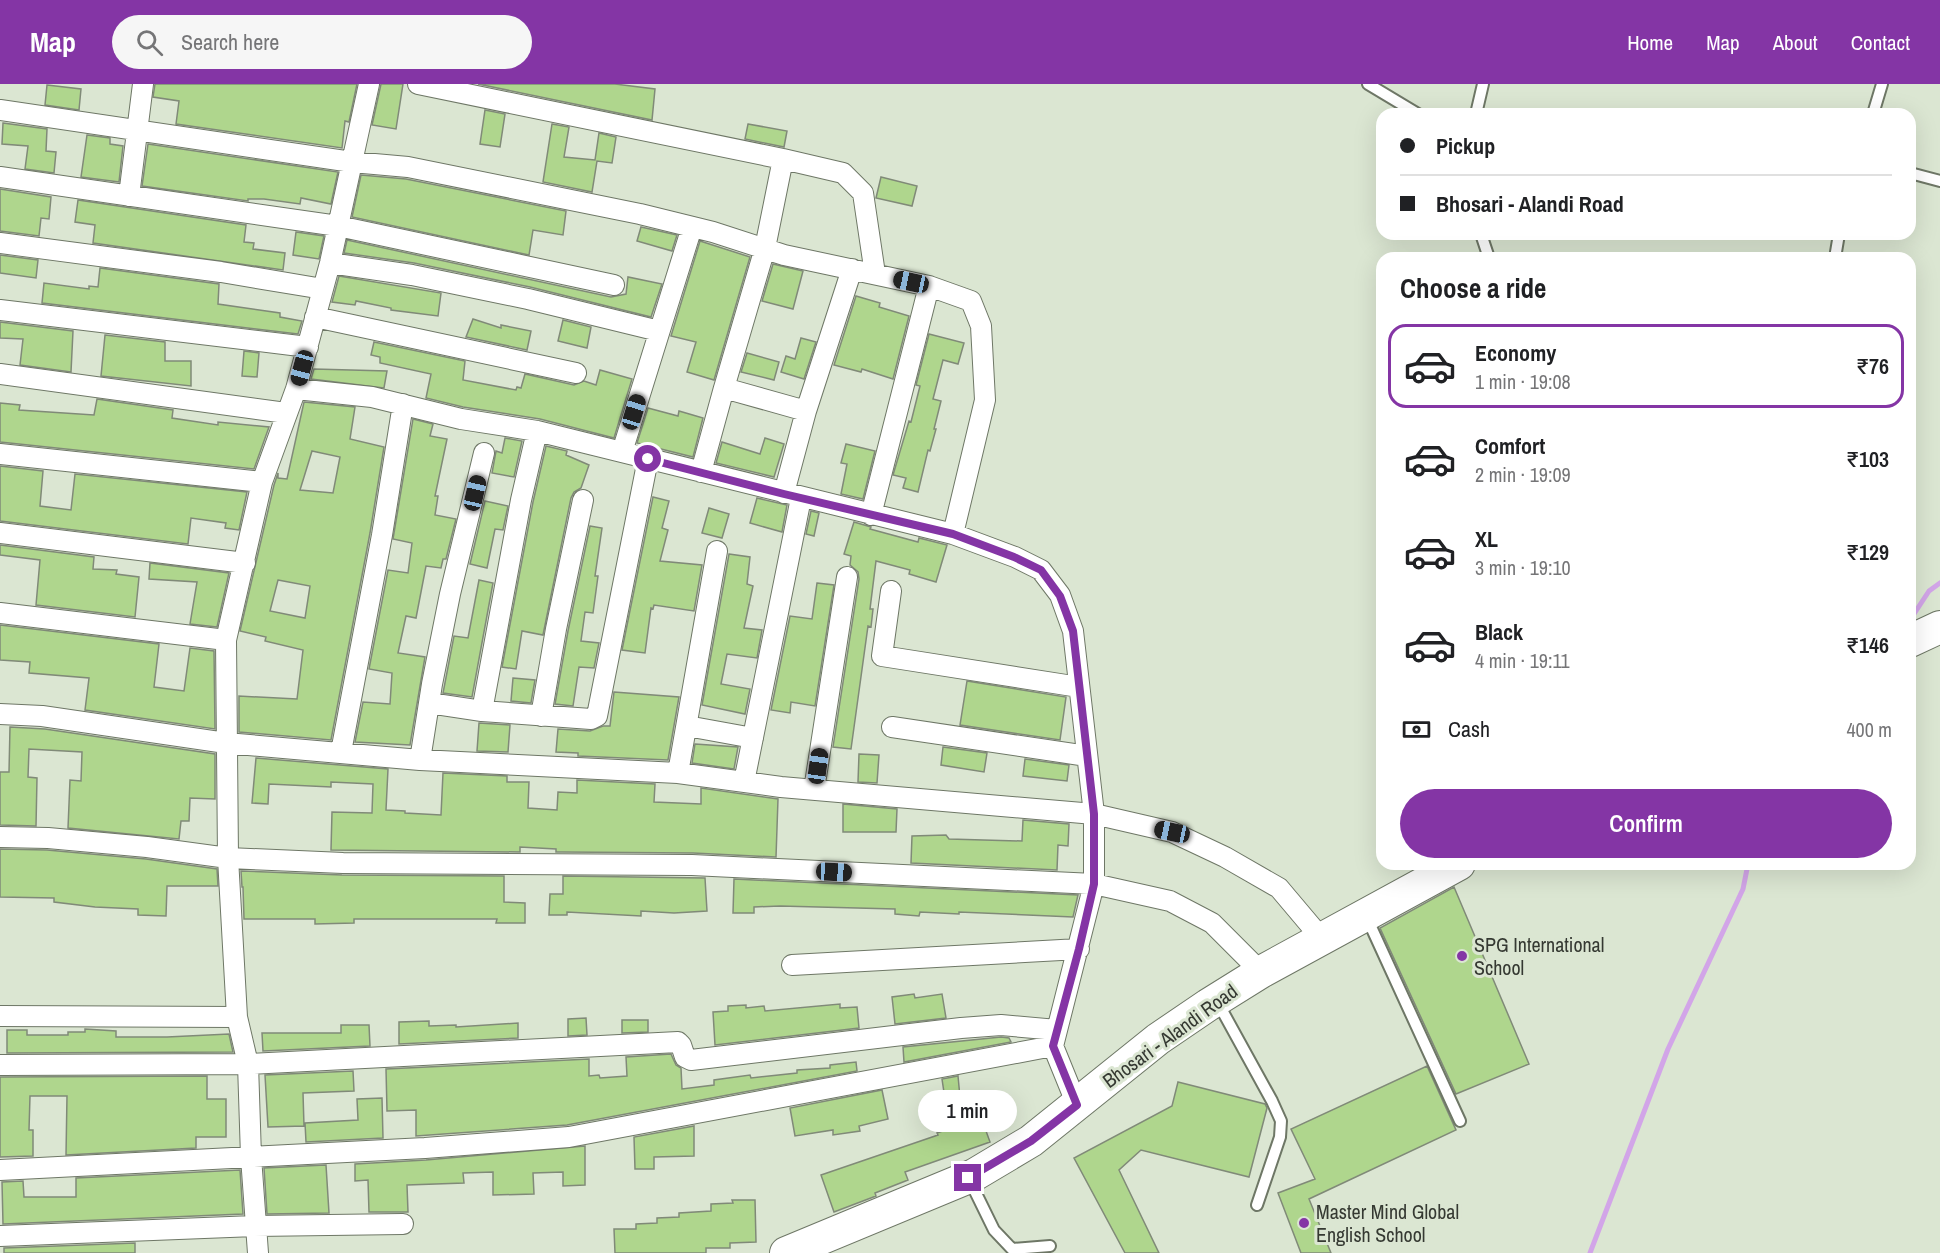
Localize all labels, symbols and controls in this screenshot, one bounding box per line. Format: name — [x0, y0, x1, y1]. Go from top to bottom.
search box — [112, 15, 532, 69]
text: Map — [30, 23, 76, 61]
icon: search — [133, 26, 166, 59]
text: Search here — [181, 27, 279, 57]
text: Home — [1627, 28, 1673, 57]
text: Map — [1706, 28, 1740, 57]
text: About — [1773, 28, 1818, 57]
text: Contact — [1851, 28, 1910, 57]
text: Pickup — [1436, 131, 1495, 161]
text: Bhosari - Alandi Road — [1436, 189, 1624, 219]
car — [892, 269, 930, 295]
text: Choose a ride — [1400, 270, 1546, 306]
text: Economy — [1475, 338, 1556, 368]
icon: car — [1403, 339, 1457, 393]
car — [289, 348, 315, 388]
text: ₹76 — [1856, 351, 1889, 381]
text: 1 min · 19:08 — [1475, 368, 1571, 395]
car — [620, 392, 648, 432]
text: Comfort — [1475, 431, 1545, 461]
icon: car — [1403, 432, 1457, 486]
text: ₹103 — [1846, 444, 1889, 474]
route start — [634, 445, 661, 472]
text: 2 min · 19:09 — [1475, 461, 1571, 488]
car — [462, 473, 488, 513]
text: XL — [1475, 524, 1498, 554]
icon: car — [1403, 525, 1457, 579]
text: ₹129 — [1846, 537, 1889, 567]
text: 3 min · 19:10 — [1475, 554, 1571, 581]
text: Black — [1475, 617, 1523, 647]
icon: car — [1403, 618, 1457, 672]
text: ₹146 — [1846, 630, 1889, 660]
text: 4 min · 19:11 — [1475, 647, 1570, 674]
icon: cash — [1400, 713, 1433, 746]
text: Cash — [1448, 714, 1490, 744]
text: 400 m — [1846, 716, 1892, 743]
car — [807, 747, 829, 785]
button: Confirm — [1400, 789, 1892, 858]
car — [1153, 819, 1191, 845]
car — [816, 862, 852, 882]
place label: SPG International School — [1474, 931, 1604, 981]
marker: SPG International School — [1455, 949, 1469, 963]
street label: Bhosari - Alandi Road — [1097, 978, 1243, 1094]
callout: 1 min — [918, 1091, 1018, 1133]
text: 1 min — [946, 1097, 989, 1124]
route end — [954, 1164, 981, 1191]
place label: Master Mind Global English School — [1316, 1198, 1459, 1248]
marker: Master Mind Global English School — [1297, 1216, 1311, 1230]

